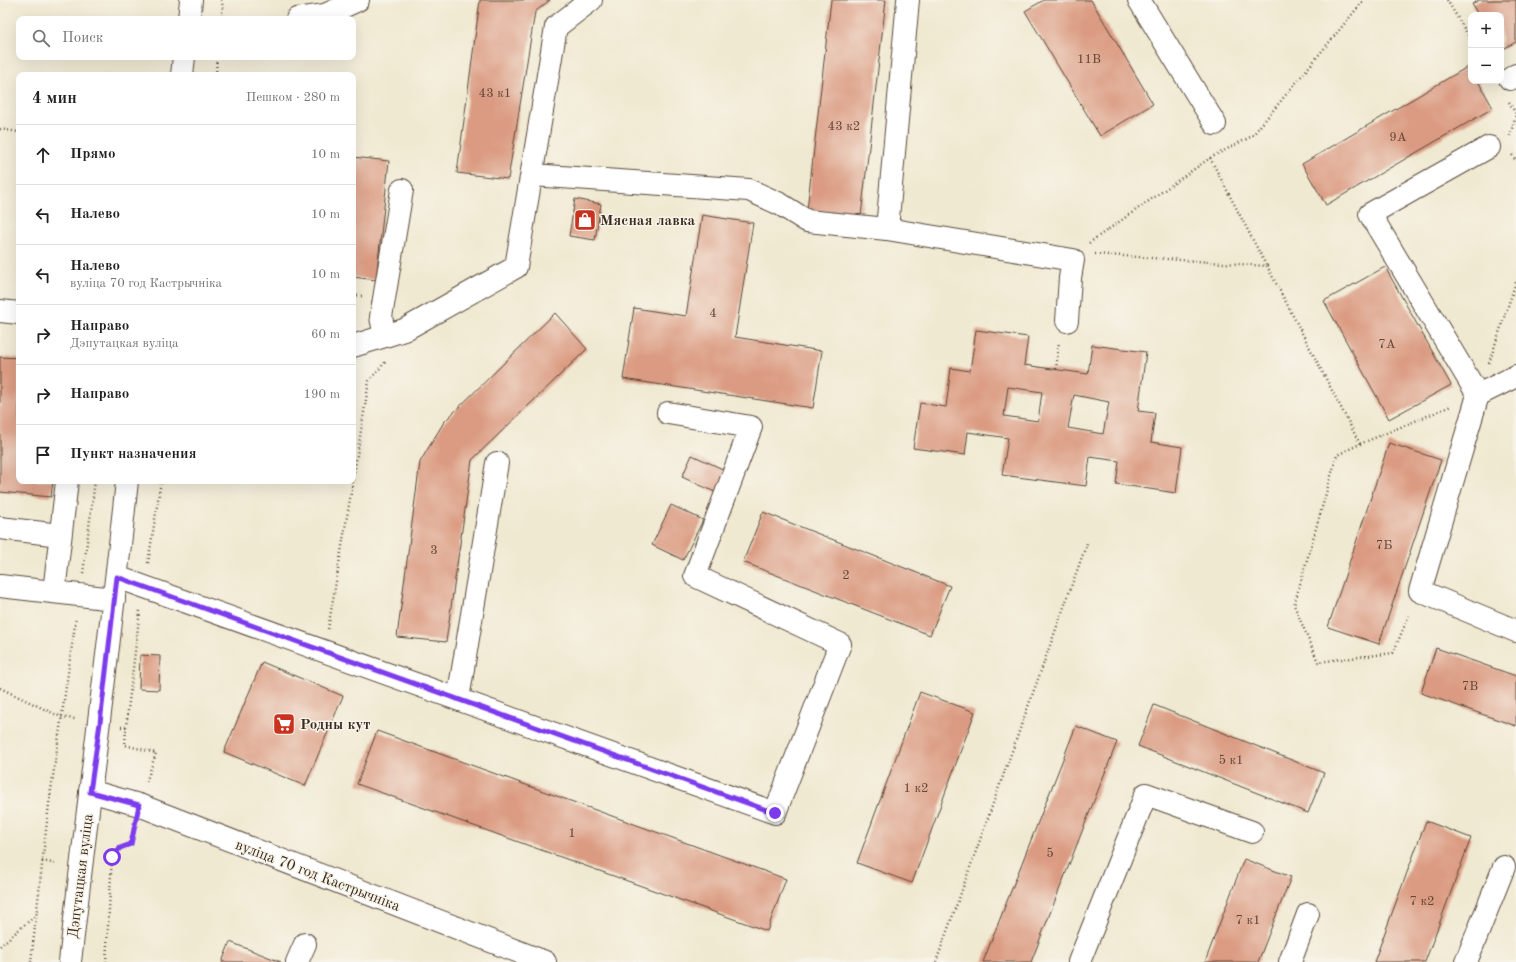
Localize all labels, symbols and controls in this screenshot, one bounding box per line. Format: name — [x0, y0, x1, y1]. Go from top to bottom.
map controls — [1468, 12, 1504, 84]
button: + — [1468, 12, 1504, 48]
search box — [16, 16, 356, 60]
icon: search — [30, 27, 52, 49]
text: Поиск — [62, 31, 103, 46]
button: − — [1468, 48, 1504, 84]
house number: 11В — [1077, 53, 1101, 66]
house number: 43 к1 — [479, 87, 511, 100]
text: 4 мин — [32, 90, 77, 107]
text: Пешком · 280 m — [246, 91, 340, 104]
house number: 43 к2 — [828, 120, 860, 133]
house number: 9А — [1389, 131, 1407, 144]
icon: ahead — [32, 144, 54, 166]
text: Прямо — [70, 147, 116, 162]
text: 10 m — [311, 148, 340, 161]
icon: left — [32, 204, 54, 226]
text: Налево — [70, 207, 120, 222]
shop icon: Мясная лавка — [572, 207, 598, 233]
text: 10 m — [311, 208, 340, 221]
place label: Мясная лавка — [600, 214, 696, 229]
text: Налево — [70, 259, 120, 274]
icon: left — [32, 264, 54, 286]
text: 10 m — [311, 268, 340, 281]
text: вуліца 70 год Кастрычніка — [70, 277, 222, 290]
house number: 4 — [709, 307, 717, 320]
text: Направо — [70, 319, 129, 334]
icon: right — [32, 324, 54, 346]
text: 60 m — [311, 328, 340, 341]
text: Дэпутацкая вуліца — [70, 337, 179, 350]
house number: 7А — [1378, 338, 1396, 351]
icon: right — [32, 384, 54, 406]
text: Направо — [70, 387, 129, 402]
text: 190 m — [303, 388, 340, 401]
icon: arrive — [32, 444, 54, 466]
text: Пункт назначения — [70, 447, 197, 462]
house number: 7Б — [1376, 539, 1392, 552]
house number: 3 — [430, 544, 438, 557]
house number: 2 — [842, 569, 850, 582]
house number: 7В — [1462, 680, 1478, 693]
supermarket icon: Родны кут — [271, 711, 297, 737]
place label: Родны кут — [300, 718, 371, 733]
house number: 5 к1 — [1218, 754, 1244, 767]
house number: 1 к2 — [903, 782, 929, 795]
route end — [766, 804, 784, 822]
street label: Дэпутацкая вуліца — [66, 813, 97, 939]
house number: 1 — [568, 827, 576, 840]
street label: вуліца 70 год Кастрычніка — [233, 838, 402, 915]
house number: 5 — [1046, 847, 1054, 860]
route start — [103, 848, 121, 866]
house number: 7 к2 — [1409, 895, 1435, 908]
house number: 7 к1 — [1235, 914, 1261, 927]

